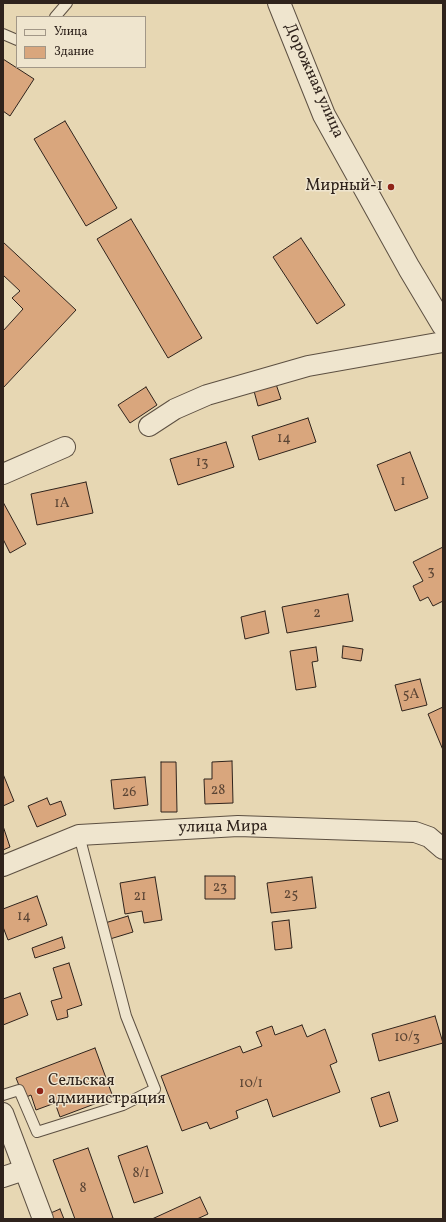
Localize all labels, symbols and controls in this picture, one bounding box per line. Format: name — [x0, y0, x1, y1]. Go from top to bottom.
legend — [16, 16, 146, 68]
street label: Дорожная улица — [279, 20, 347, 142]
text: Улица — [54, 24, 87, 40]
text: Здание — [54, 44, 94, 60]
place label: Мирный-1 — [305, 177, 383, 197]
marker: Мирный-1 — [386, 182, 396, 192]
house number: 14 — [277, 431, 291, 447]
house number: 13 — [196, 455, 208, 471]
house number: 1 — [400, 474, 406, 490]
house number: 1А — [54, 496, 70, 512]
house number: 3 — [427, 564, 435, 580]
house number: 2 — [313, 606, 321, 622]
house number: 5А — [403, 687, 419, 703]
house number: 28 — [211, 783, 225, 799]
house number: 26 — [122, 785, 136, 801]
street label: улица Мира — [178, 818, 268, 838]
house number: 23 — [213, 880, 227, 896]
house number: 25 — [284, 887, 298, 903]
house number: 21 — [134, 889, 146, 905]
house number: 14 — [17, 909, 31, 925]
house number: 10/3 — [394, 1030, 420, 1046]
place label: Сельская администрация — [48, 1072, 166, 1110]
house number: 10/1 — [239, 1076, 263, 1092]
marker: Сельская администрация — [35, 1086, 45, 1096]
house number: 8/1 — [132, 1166, 150, 1182]
house number: 8 — [79, 1181, 87, 1197]

